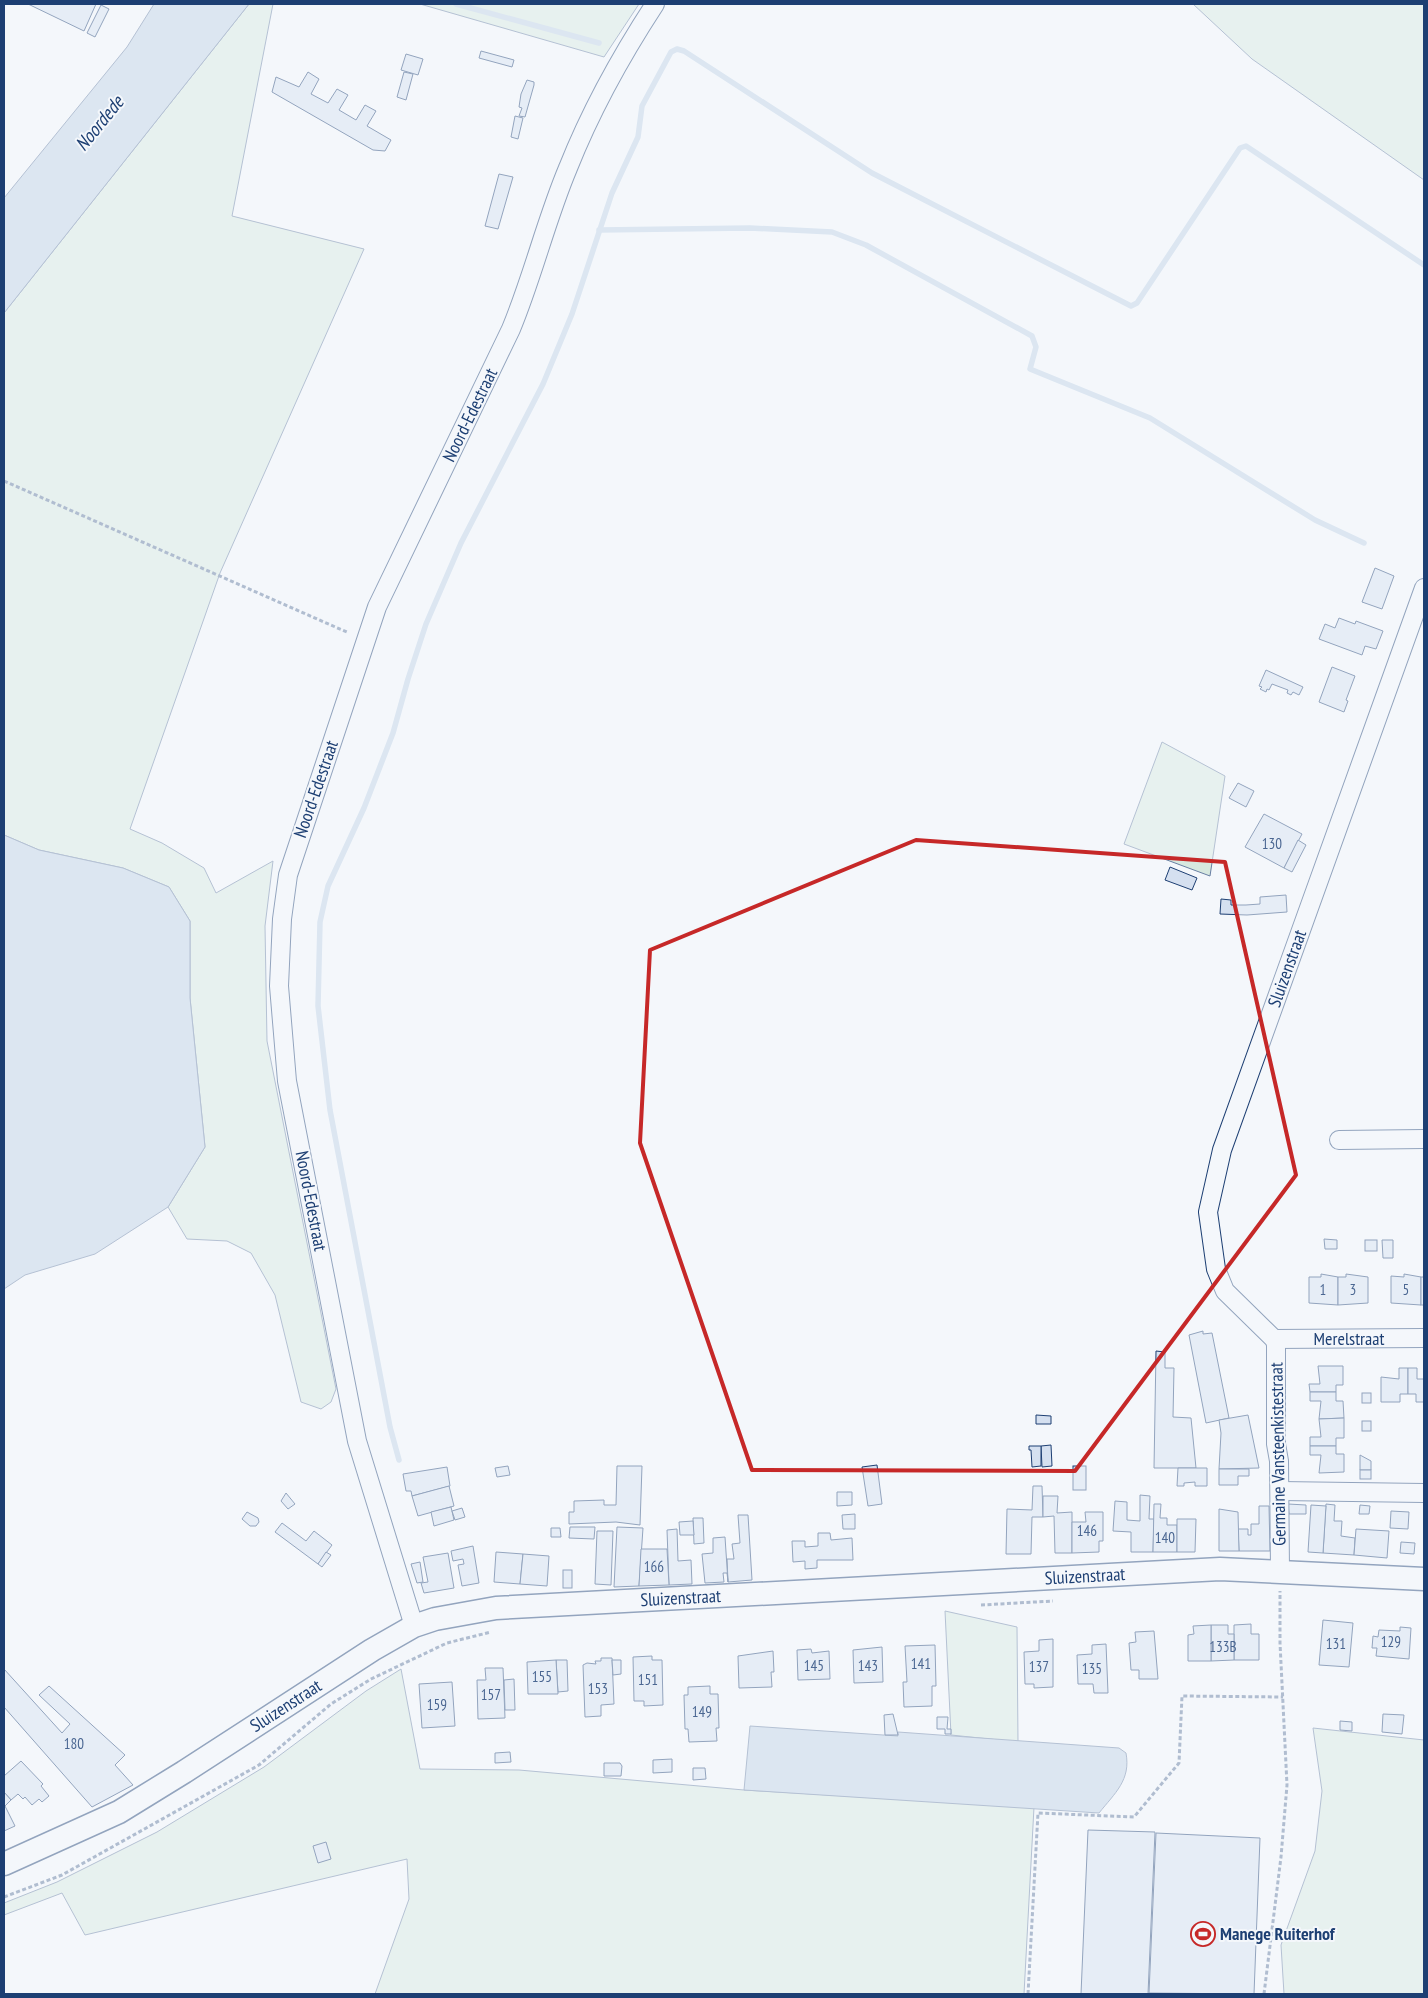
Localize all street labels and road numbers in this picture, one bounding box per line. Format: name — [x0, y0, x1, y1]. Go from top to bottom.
street label: Noord-Edestraat — [437, 364, 502, 465]
street label: Noord-Edestraat — [288, 737, 343, 841]
street label: Sluizenstraat — [1262, 926, 1311, 1010]
street label: Noord-Edestraat — [291, 1149, 332, 1253]
street label: Merelstraat — [1314, 1327, 1384, 1350]
street label: Germaine Vansteenkistestraat — [1264, 1362, 1291, 1546]
street label: Sluizenstraat — [1044, 1562, 1126, 1589]
street label: Sluizenstraat — [640, 1584, 721, 1611]
street label: Sluizenstraat — [246, 1674, 326, 1737]

